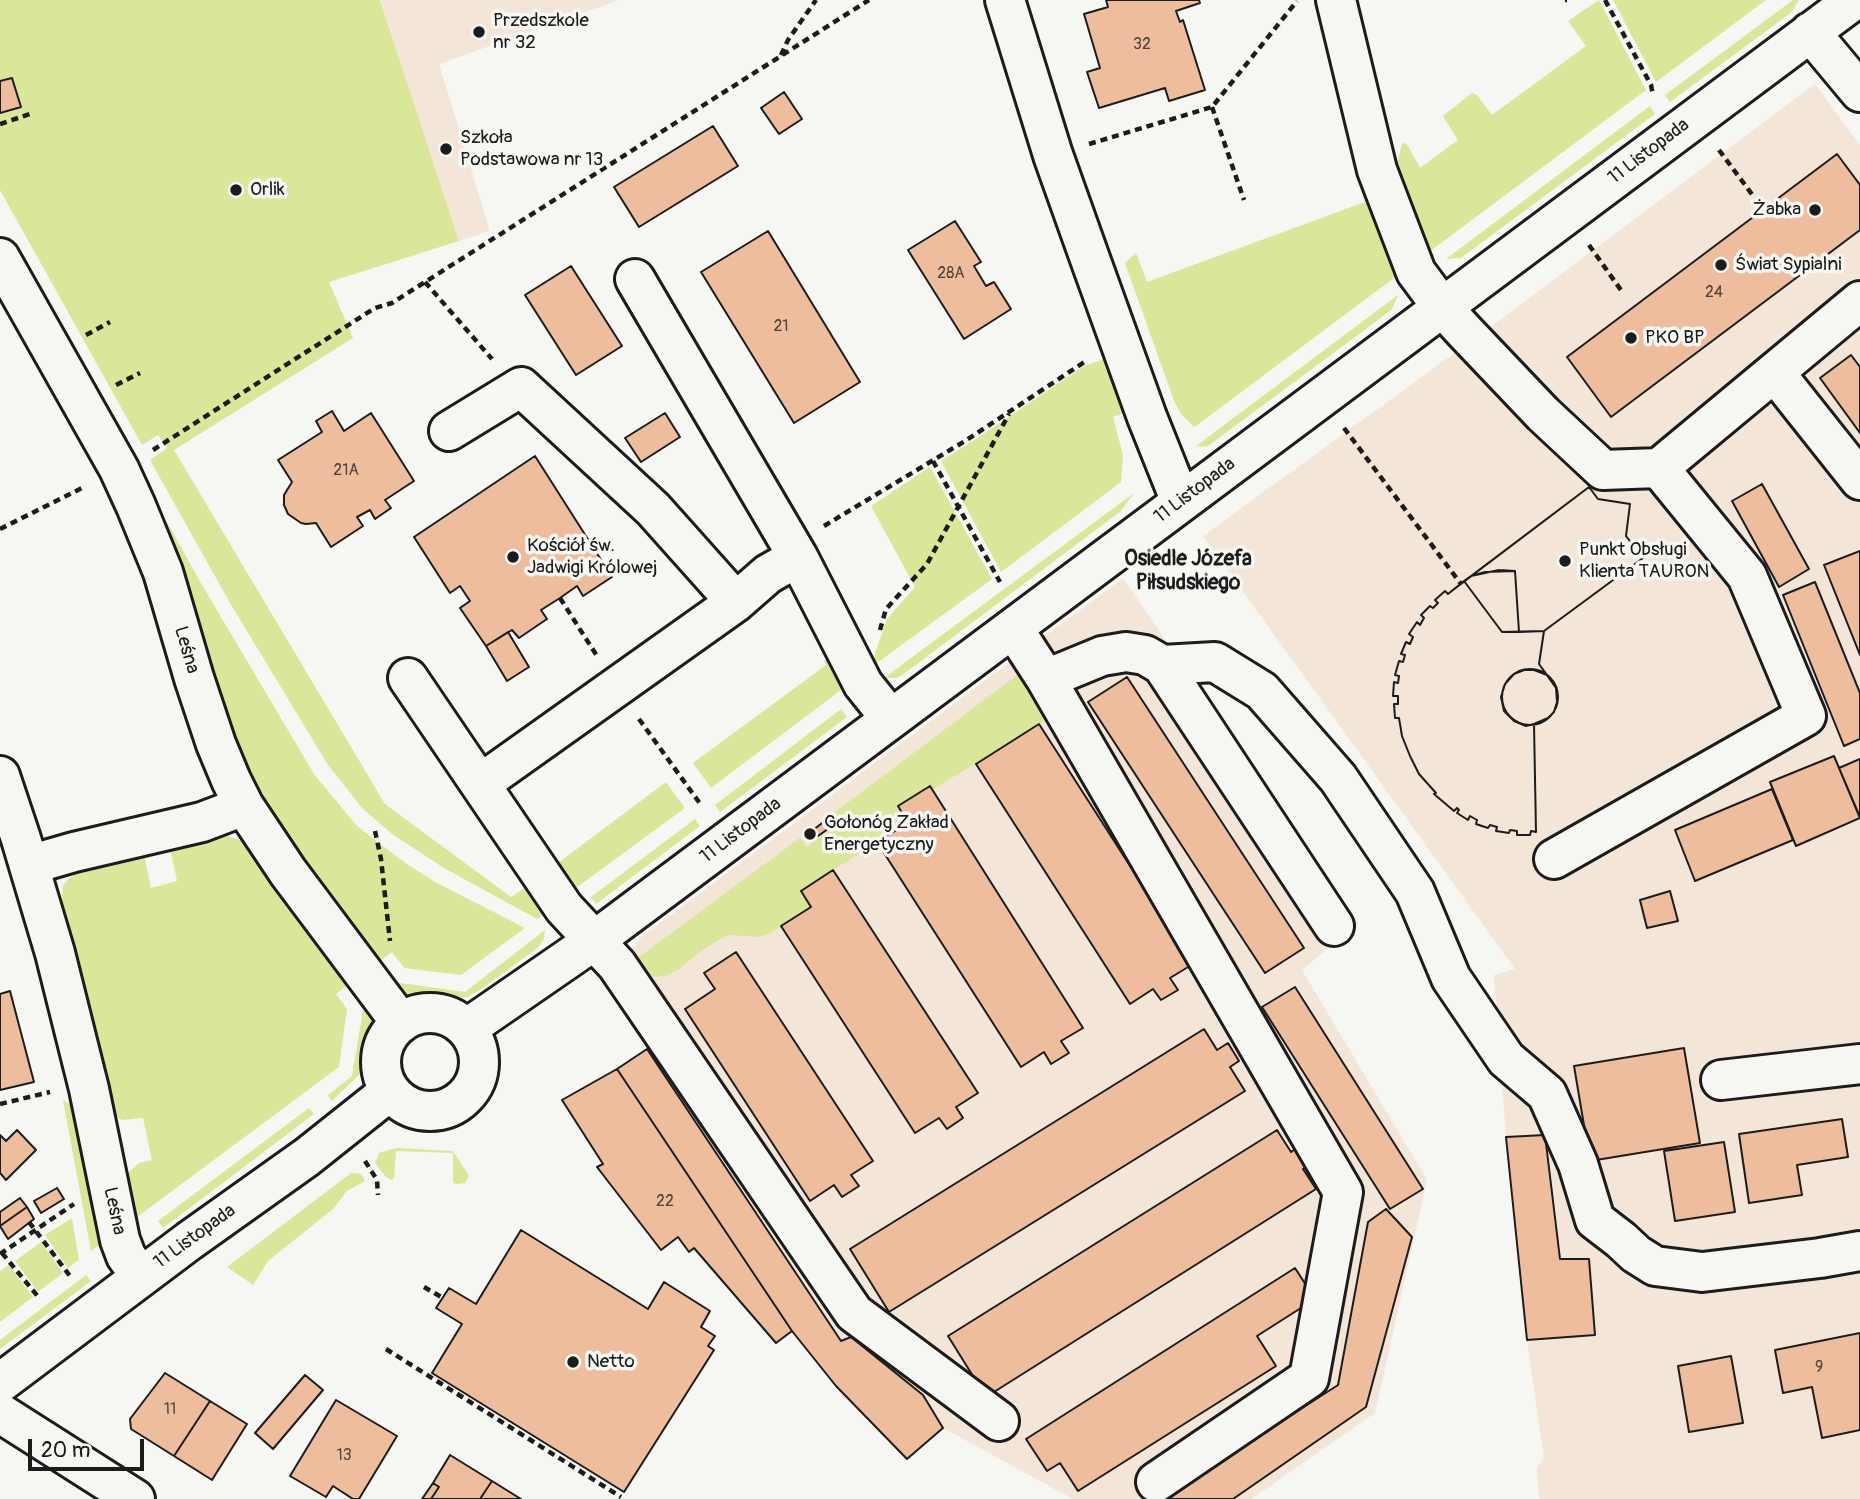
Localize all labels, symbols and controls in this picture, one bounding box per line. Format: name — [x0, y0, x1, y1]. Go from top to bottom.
place label: Przedszkole nr 32 — [493, 10, 589, 54]
marker: Przedszkole nr 32 — [471, 24, 487, 40]
house number: 32 — [1133, 35, 1151, 55]
street label: 11 Listopada — [1604, 114, 1694, 190]
place label: Szkoła Podstawowa nr 13 — [460, 127, 603, 171]
marker: Szkoła Podstawowa nr 13 — [438, 141, 454, 157]
place label: Orlik — [250, 179, 285, 201]
marker: Orlik — [228, 182, 244, 198]
place label: Żabka — [1753, 199, 1801, 221]
marker: Żabka — [1807, 202, 1823, 218]
place label: Świat Sypialni — [1735, 254, 1842, 276]
marker: Świat Sypialni — [1713, 257, 1729, 273]
house number: 28A — [937, 264, 965, 284]
house number: 24 — [1705, 283, 1723, 303]
house number: 21 — [773, 317, 789, 337]
place label: PKO BP — [1645, 327, 1704, 349]
marker: PKO BP — [1623, 330, 1639, 346]
street label: 11 Listopada — [1150, 453, 1240, 529]
house number: 21A — [333, 461, 359, 481]
place label: Kościół św. Jadwigi Królowej — [527, 535, 657, 579]
place label: Punkt Obsługi Klienta TAURON — [1579, 539, 1709, 583]
district label: Osiedle Józefa Piłsudskiego — [1124, 547, 1252, 597]
marker: Kościół św. Jadwigi Królowej — [505, 549, 521, 565]
marker: Punkt Obsługi Klienta TAURON — [1557, 553, 1573, 569]
street label: Leśna — [168, 624, 204, 676]
street label: 11 Listopada — [696, 793, 786, 869]
place label: Gołonóg Zakład Energetyczny — [824, 812, 949, 856]
marker: Gołonóg Zakład Energetyczny — [802, 826, 818, 842]
street label: Leśna — [98, 1185, 130, 1237]
house number: 22 — [656, 1192, 674, 1212]
street label: 11 Listopada — [150, 1200, 240, 1274]
place label: Netto — [587, 1351, 635, 1373]
marker: Netto — [565, 1354, 581, 1370]
house number: 9 — [1815, 1358, 1823, 1378]
house number: 11 — [164, 1400, 176, 1420]
scale bar — [32, 1426, 147, 1470]
text: 20 m — [41, 1437, 90, 1464]
house number: 13 — [336, 1446, 352, 1466]

